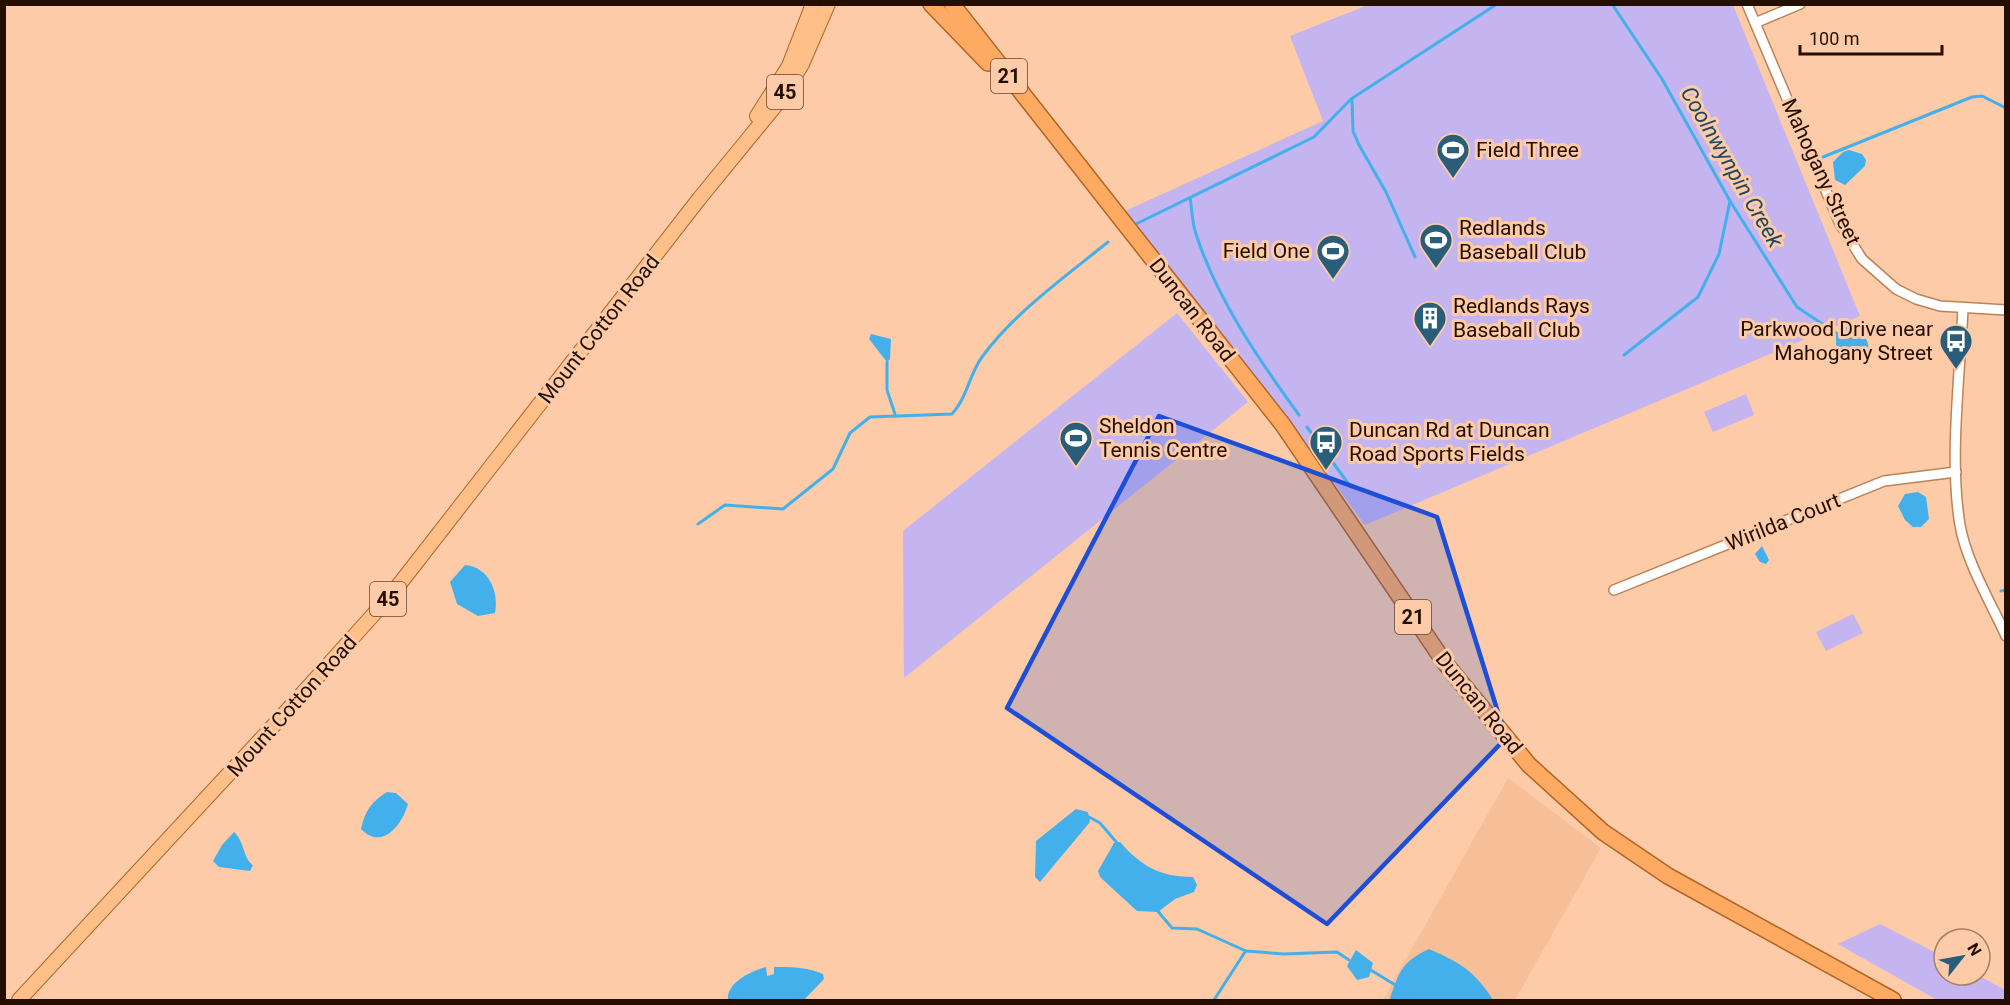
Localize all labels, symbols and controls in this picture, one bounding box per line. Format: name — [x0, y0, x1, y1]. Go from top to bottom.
scale bar — [1800, 18, 1942, 56]
text: 100 m — [1809, 28, 1860, 49]
road number: 21 — [991, 59, 1027, 93]
road number: 45 — [767, 75, 803, 109]
water label: Coolnwynpin Creek — [1676, 82, 1789, 253]
street label: Mahogany Street — [1777, 95, 1865, 249]
sports icon: Field Three — [1435, 132, 1471, 179]
place label: Field Three — [1476, 138, 1579, 162]
place label: Redlands Baseball Club — [1459, 216, 1586, 264]
sports icon: Redlands Baseball Club — [1418, 222, 1454, 269]
sports icon: Field One — [1315, 233, 1351, 280]
place label: Field One — [1223, 239, 1310, 263]
street label: Mount Cotton Road — [534, 250, 664, 408]
street label: Duncan Road — [1144, 254, 1240, 366]
place label: Redlands Rays Baseball Club — [1453, 294, 1590, 342]
building icon: Redlands Rays Baseball Club — [1412, 300, 1448, 347]
place label: Parkwood Drive near Mahogany Street — [1740, 317, 1933, 365]
bus stop icon: Parkwood Drive near Mahogany Street — [1938, 323, 1974, 370]
place label: Sheldon Tennis Centre — [1099, 414, 1227, 462]
place label: Duncan Rd at Duncan Road Sports Fields — [1349, 418, 1550, 466]
sports icon: Sheldon Tennis Centre — [1058, 420, 1094, 467]
bus stop icon: Duncan Rd at Duncan Road Sports Fields — [1308, 424, 1344, 471]
street label: Wirilda Court — [1722, 488, 1844, 556]
road number: 45 — [370, 582, 406, 616]
road number: 21 — [1395, 600, 1431, 634]
street label: Mount Cotton Road — [222, 630, 362, 782]
street label: Duncan Road — [1431, 647, 1527, 759]
north arrow — [1932, 927, 1992, 987]
text: N — [1963, 940, 1985, 959]

